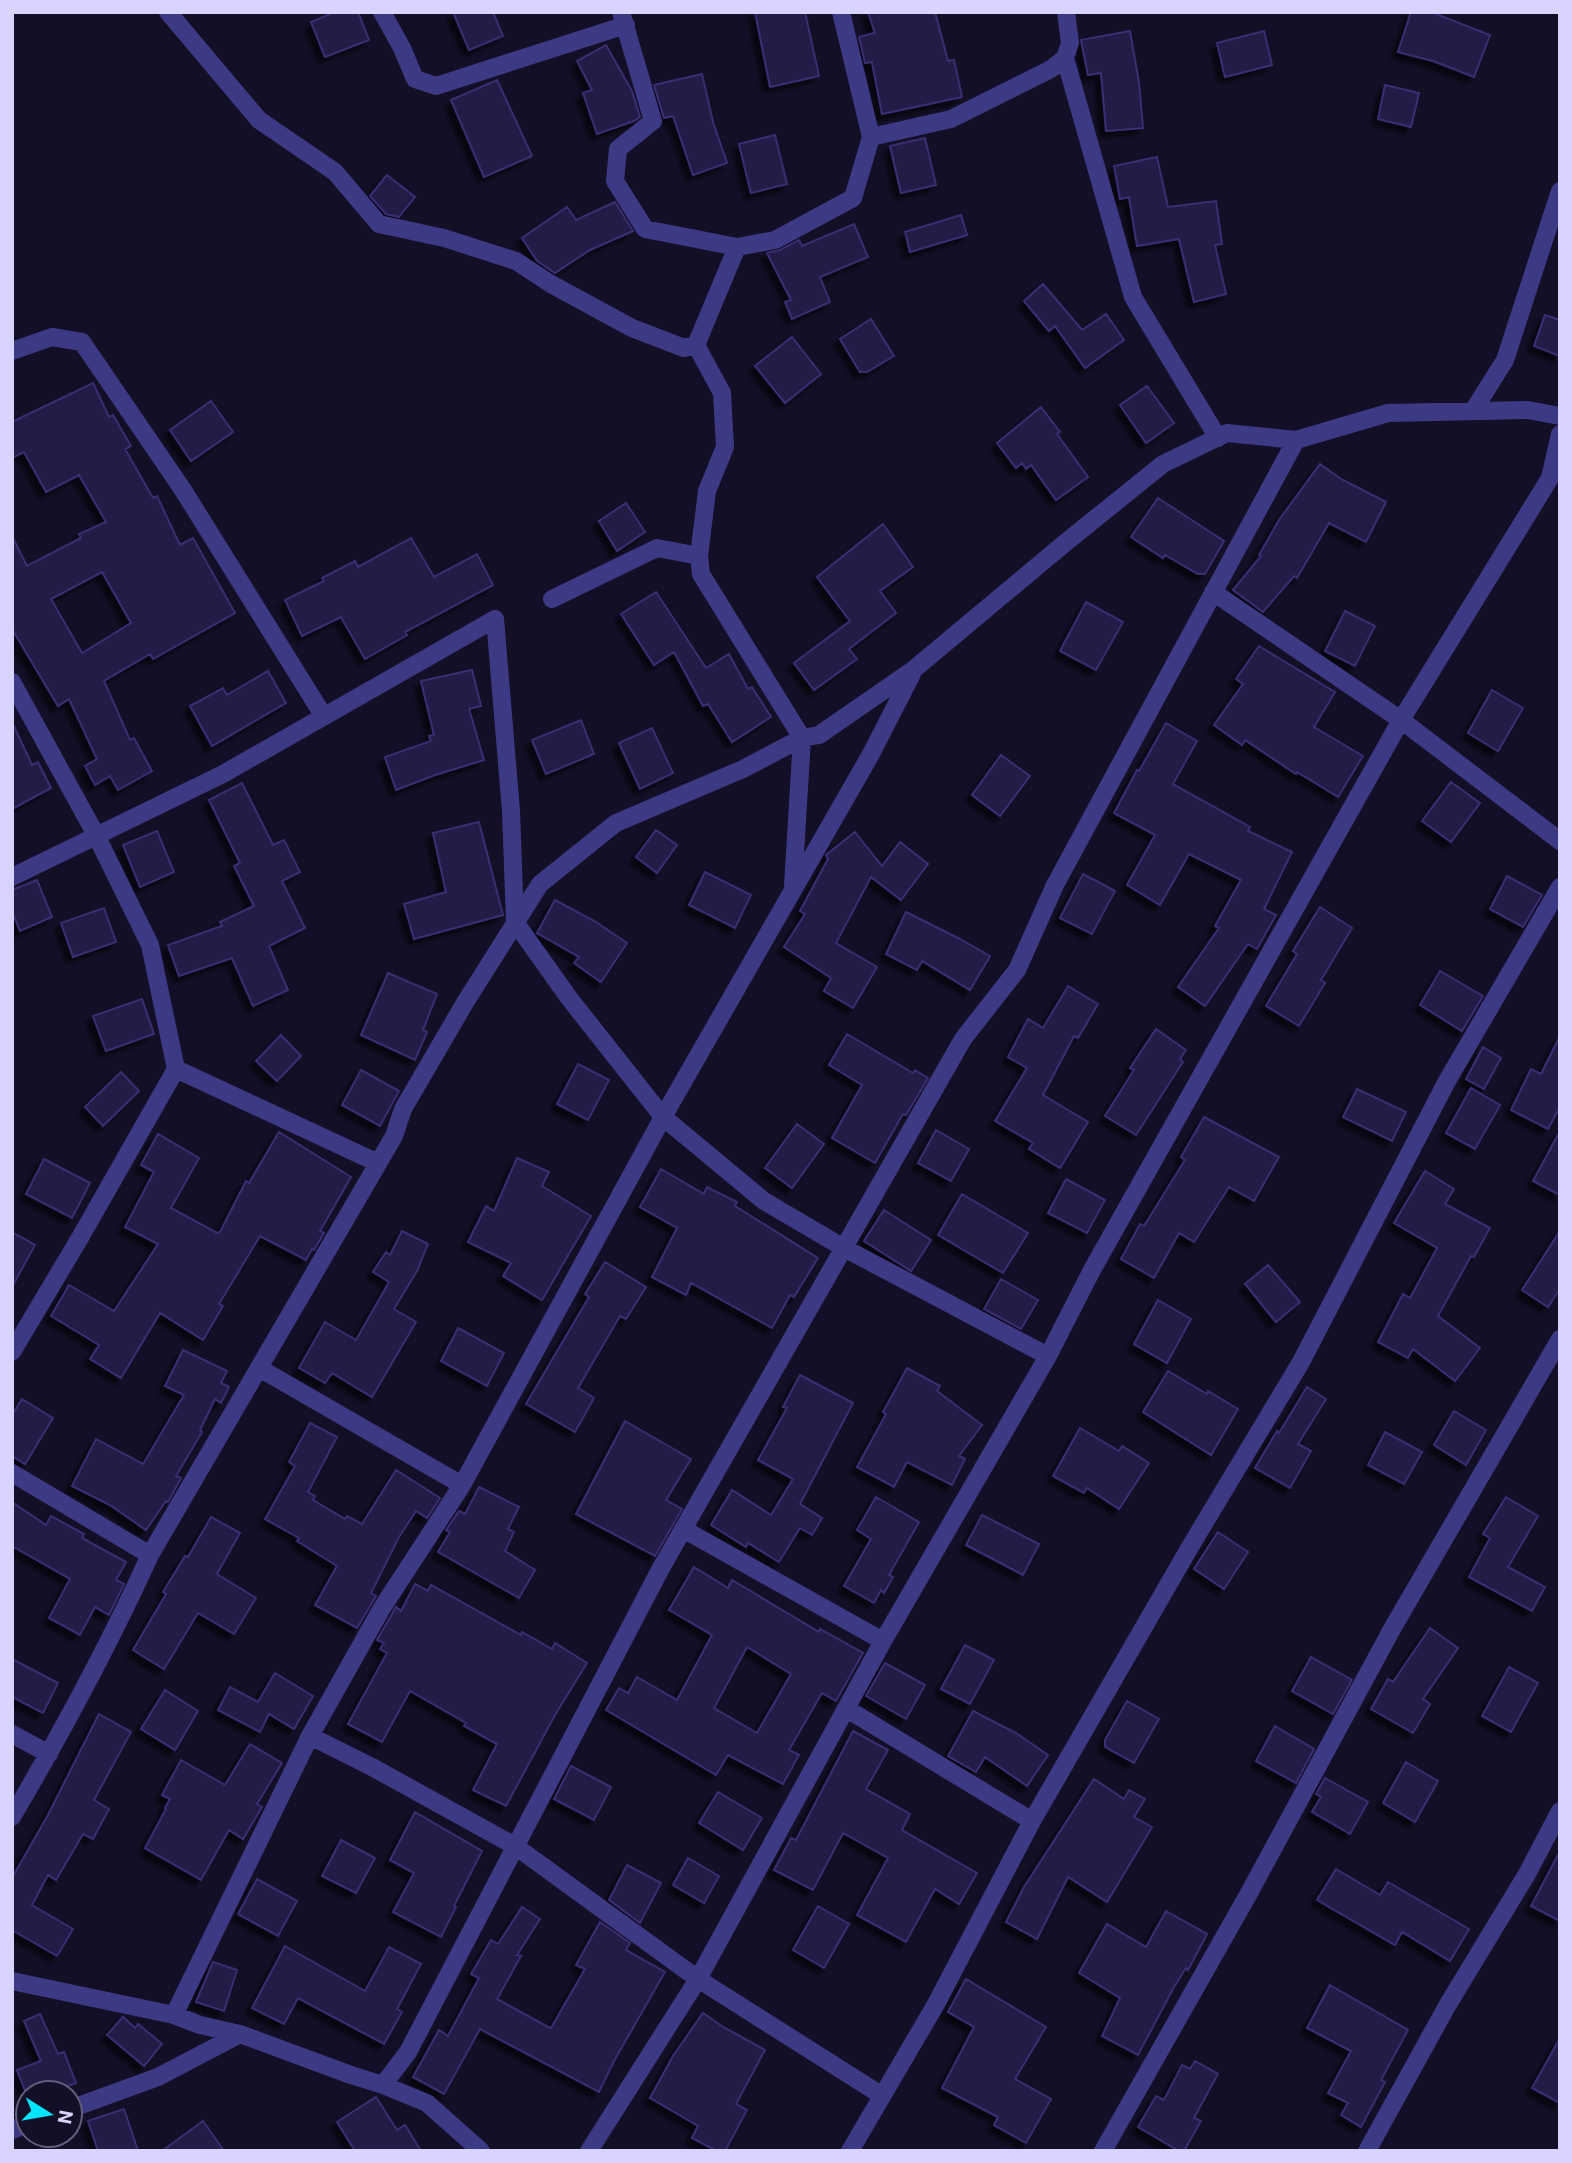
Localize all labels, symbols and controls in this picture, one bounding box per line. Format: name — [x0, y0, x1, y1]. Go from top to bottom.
north arrow — [14, 2079, 84, 2149]
text: N — [53, 2108, 78, 2126]

